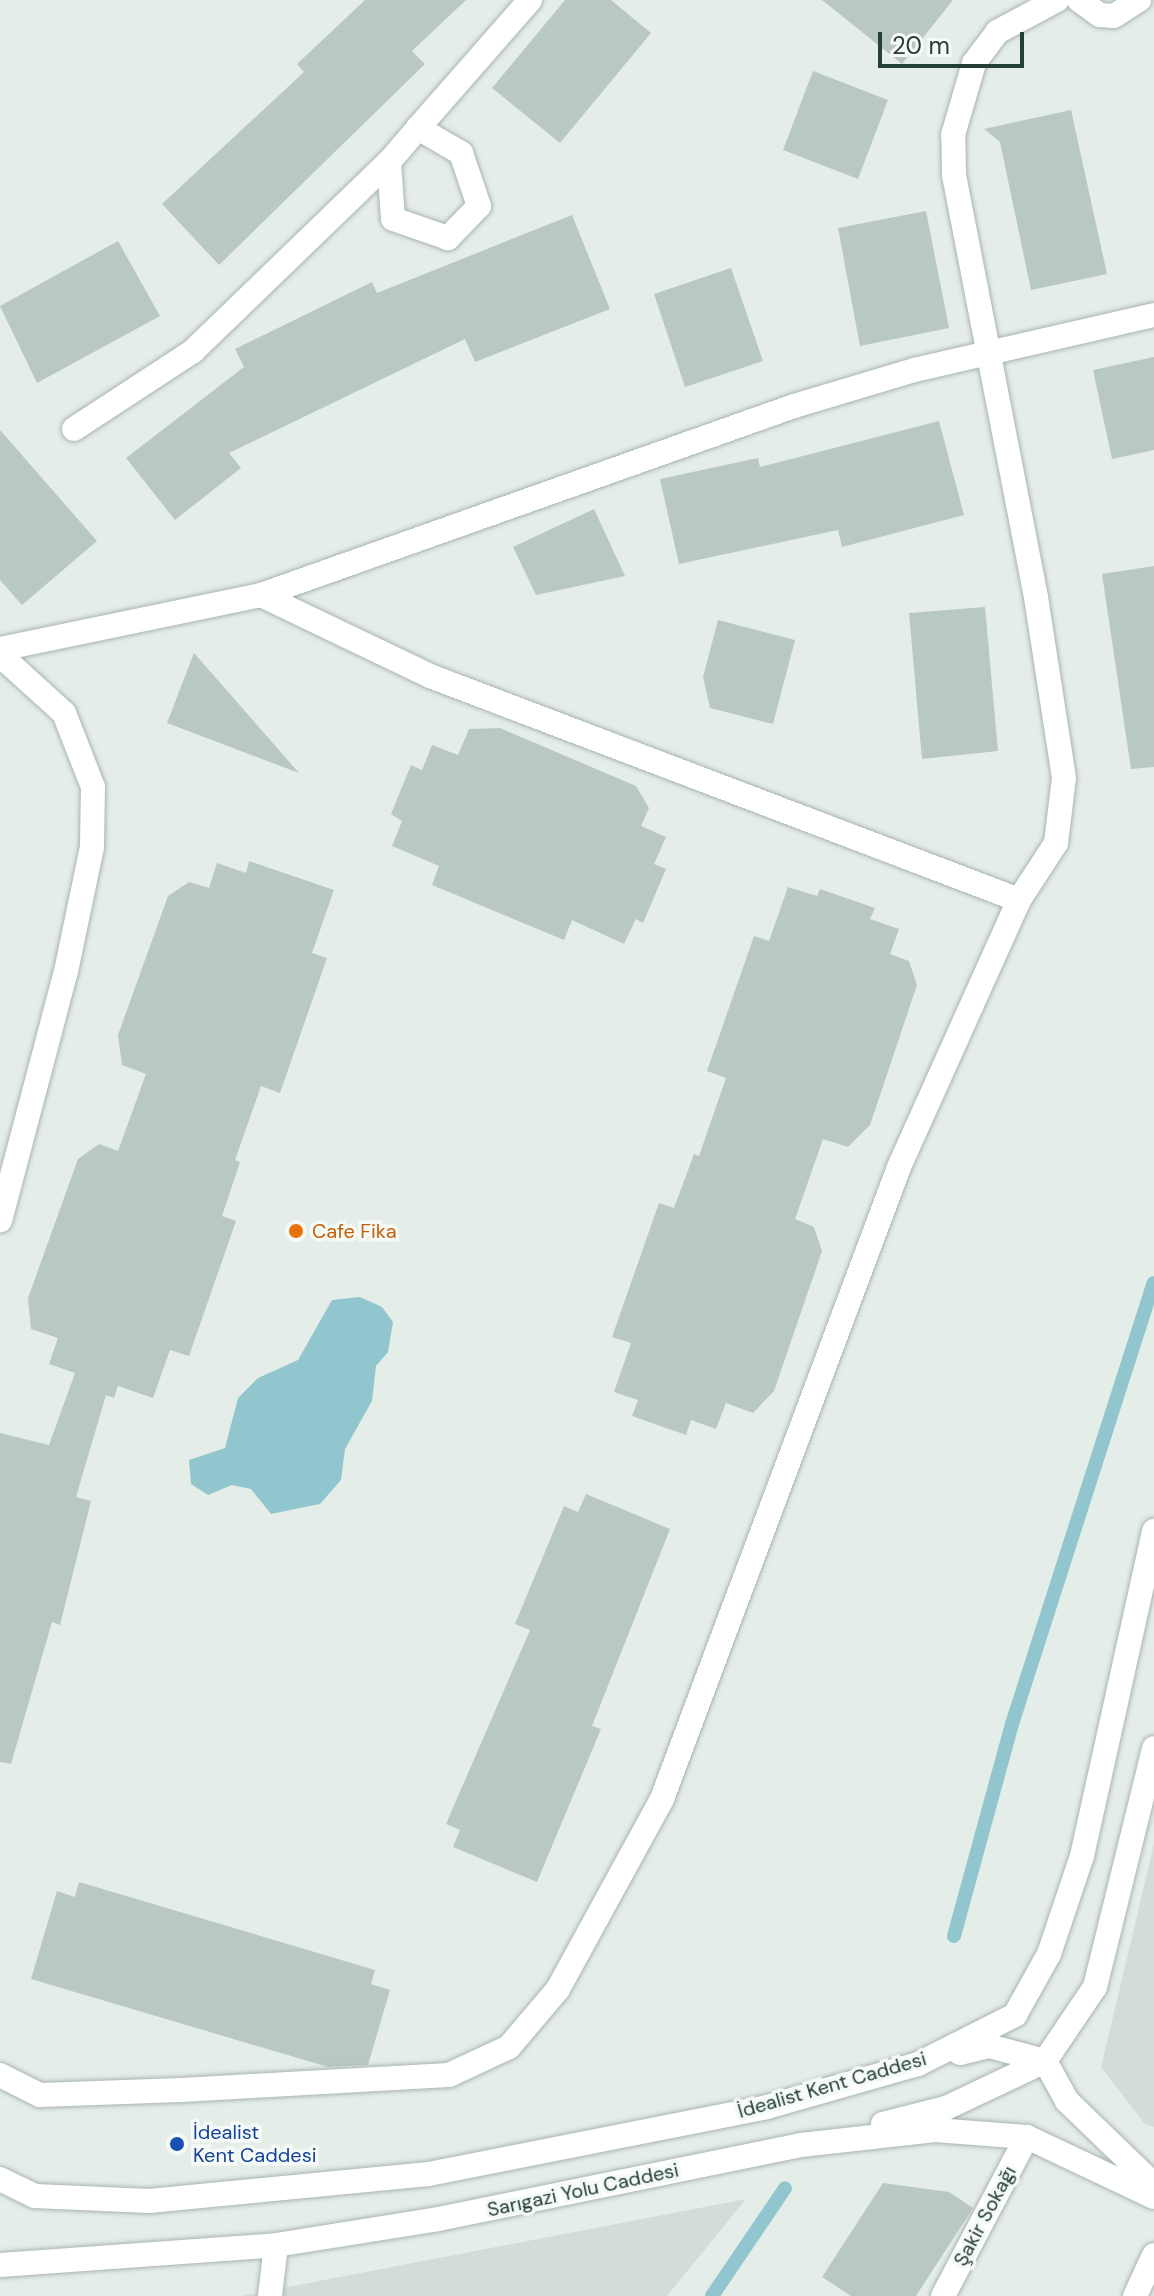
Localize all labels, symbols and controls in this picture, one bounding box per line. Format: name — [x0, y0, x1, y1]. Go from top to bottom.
scale bar — [882, 16, 1028, 66]
text: 20 m — [892, 30, 950, 61]
place label: Cafe Fika — [312, 1219, 397, 1243]
marker: Cafe Fika — [287, 1222, 305, 1240]
street label: İdealist Kent Caddesi — [735, 2047, 929, 2123]
place label: İdealist Kent Caddesi — [193, 2120, 317, 2167]
marker: İdealist Kent Caddesi — [168, 2135, 186, 2153]
street label: Sarıgazi Yolu Caddesi — [485, 2158, 681, 2222]
street label: Şakir Sokağı — [949, 2162, 1021, 2270]

